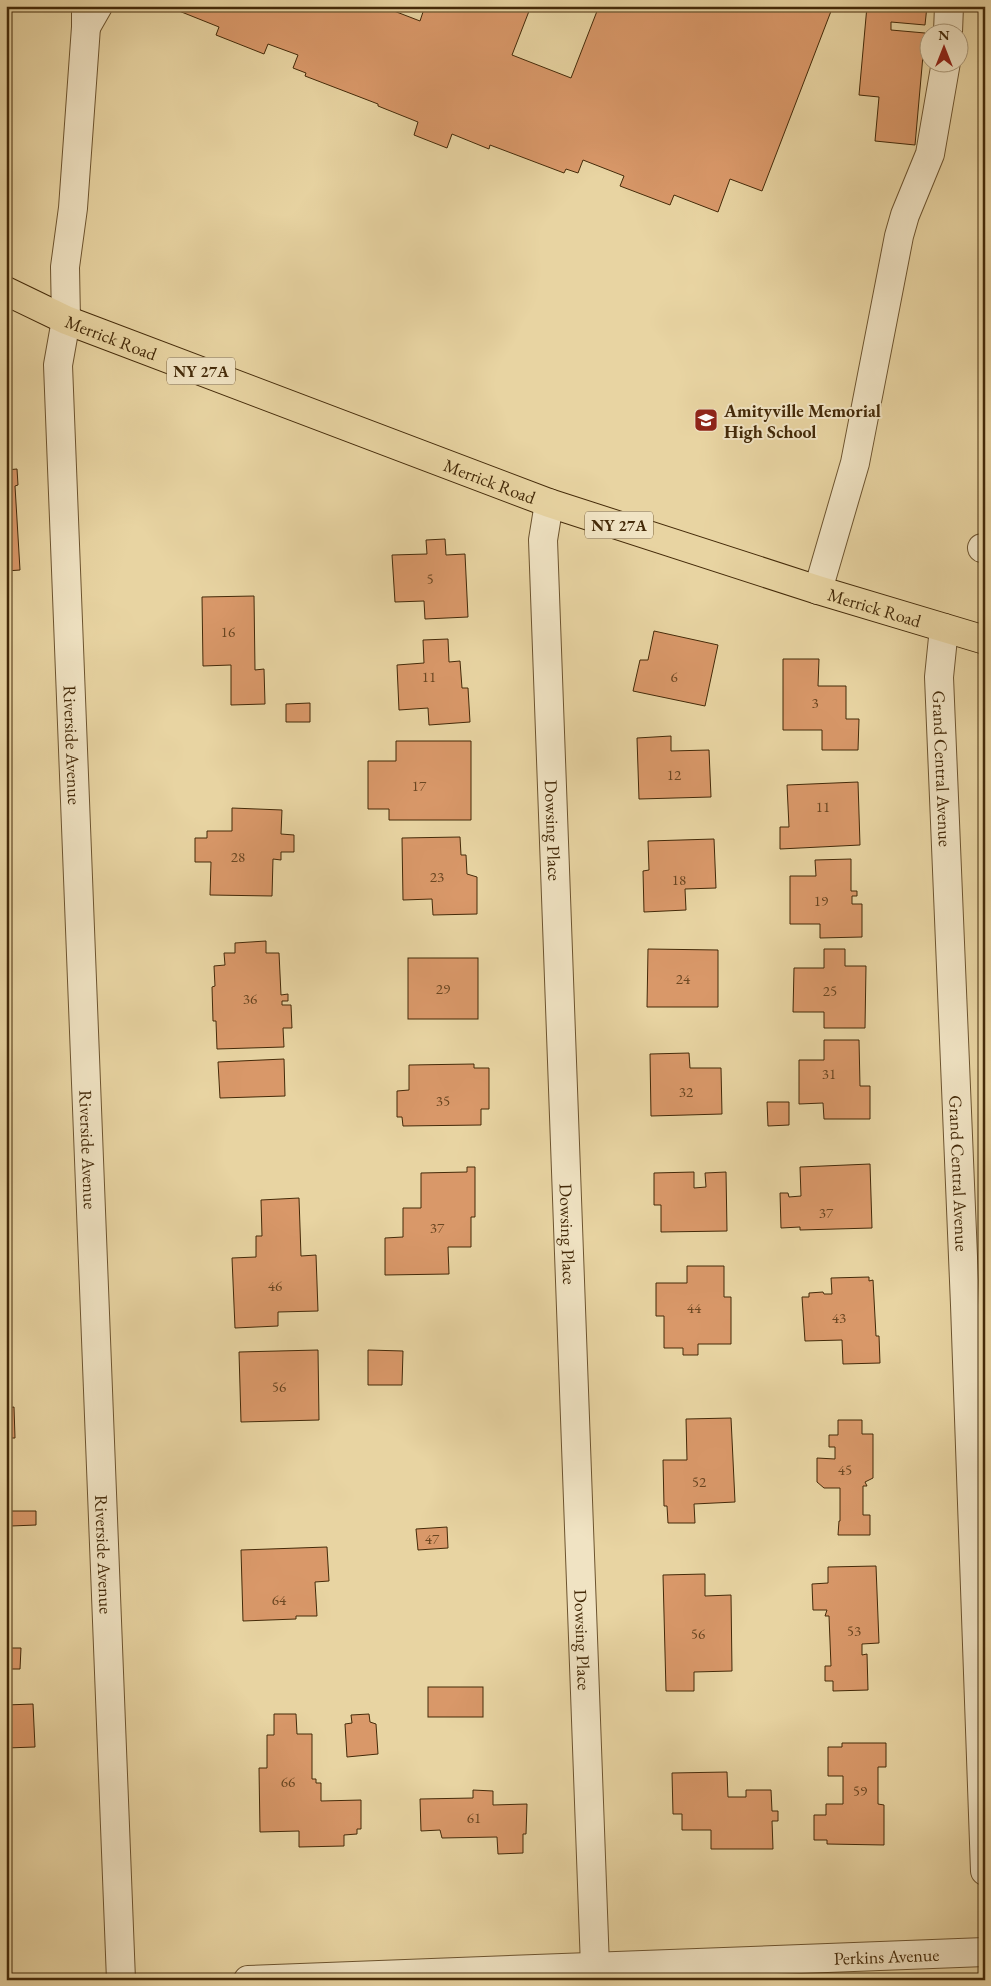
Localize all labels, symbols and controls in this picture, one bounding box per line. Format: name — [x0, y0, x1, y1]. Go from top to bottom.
north arrow — [918, 22, 968, 72]
text: N — [938, 26, 950, 44]
street label: Merrick Road — [62, 309, 161, 365]
road number: NY 27A — [167, 358, 235, 384]
place label: Amityville Memorial High School — [723, 399, 881, 443]
school or university icon: Amityville Memorial High School — [693, 407, 719, 433]
street label: Merrick Road — [441, 453, 540, 509]
road number: NY 27A — [585, 512, 653, 538]
house number: 5 — [426, 569, 434, 588]
street label: Merrick Road — [825, 582, 925, 632]
house number: 16 — [221, 622, 235, 641]
house number: 11 — [422, 667, 436, 686]
house number: 6 — [670, 667, 678, 686]
street label: Riverside Avenue — [59, 685, 87, 805]
street label: Grand Central Avenue — [928, 690, 958, 847]
house number: 3 — [811, 693, 819, 712]
house number: 12 — [667, 765, 682, 784]
house number: 17 — [412, 776, 427, 795]
street label: Dowsing Place — [540, 779, 567, 881]
house number: 11 — [816, 797, 830, 816]
house number: 28 — [231, 847, 245, 866]
house number: 23 — [430, 867, 444, 886]
house number: 18 — [672, 870, 686, 889]
house number: 19 — [814, 891, 828, 910]
house number: 24 — [676, 969, 691, 988]
house number: 29 — [436, 979, 450, 998]
house number: 25 — [823, 981, 837, 1000]
house number: 36 — [243, 989, 257, 1008]
house number: 31 — [822, 1064, 836, 1083]
house number: 32 — [679, 1082, 694, 1101]
street label: Riverside Avenue — [75, 1090, 102, 1210]
house number: 35 — [436, 1091, 450, 1110]
street label: Grand Central Avenue — [945, 1095, 974, 1252]
street label: Dowsing Place — [555, 1183, 582, 1285]
house number: 37 — [819, 1203, 834, 1222]
house number: 37 — [430, 1218, 445, 1237]
house number: 46 — [268, 1276, 282, 1295]
house number: 44 — [687, 1298, 702, 1317]
house number: 43 — [832, 1308, 846, 1327]
house number: 56 — [272, 1377, 286, 1396]
house number: 45 — [838, 1460, 852, 1479]
house number: 52 — [692, 1472, 707, 1491]
street label: Riverside Avenue — [91, 1494, 118, 1615]
house number: 47 — [425, 1529, 440, 1548]
street label: Dowsing Place — [570, 1589, 596, 1691]
house number: 64 — [272, 1590, 287, 1609]
house number: 53 — [847, 1621, 861, 1640]
house number: 56 — [691, 1624, 705, 1643]
house number: 66 — [281, 1772, 295, 1791]
house number: 59 — [853, 1781, 867, 1800]
house number: 61 — [467, 1808, 481, 1827]
street label: Perkins Avenue — [833, 1942, 940, 1969]

